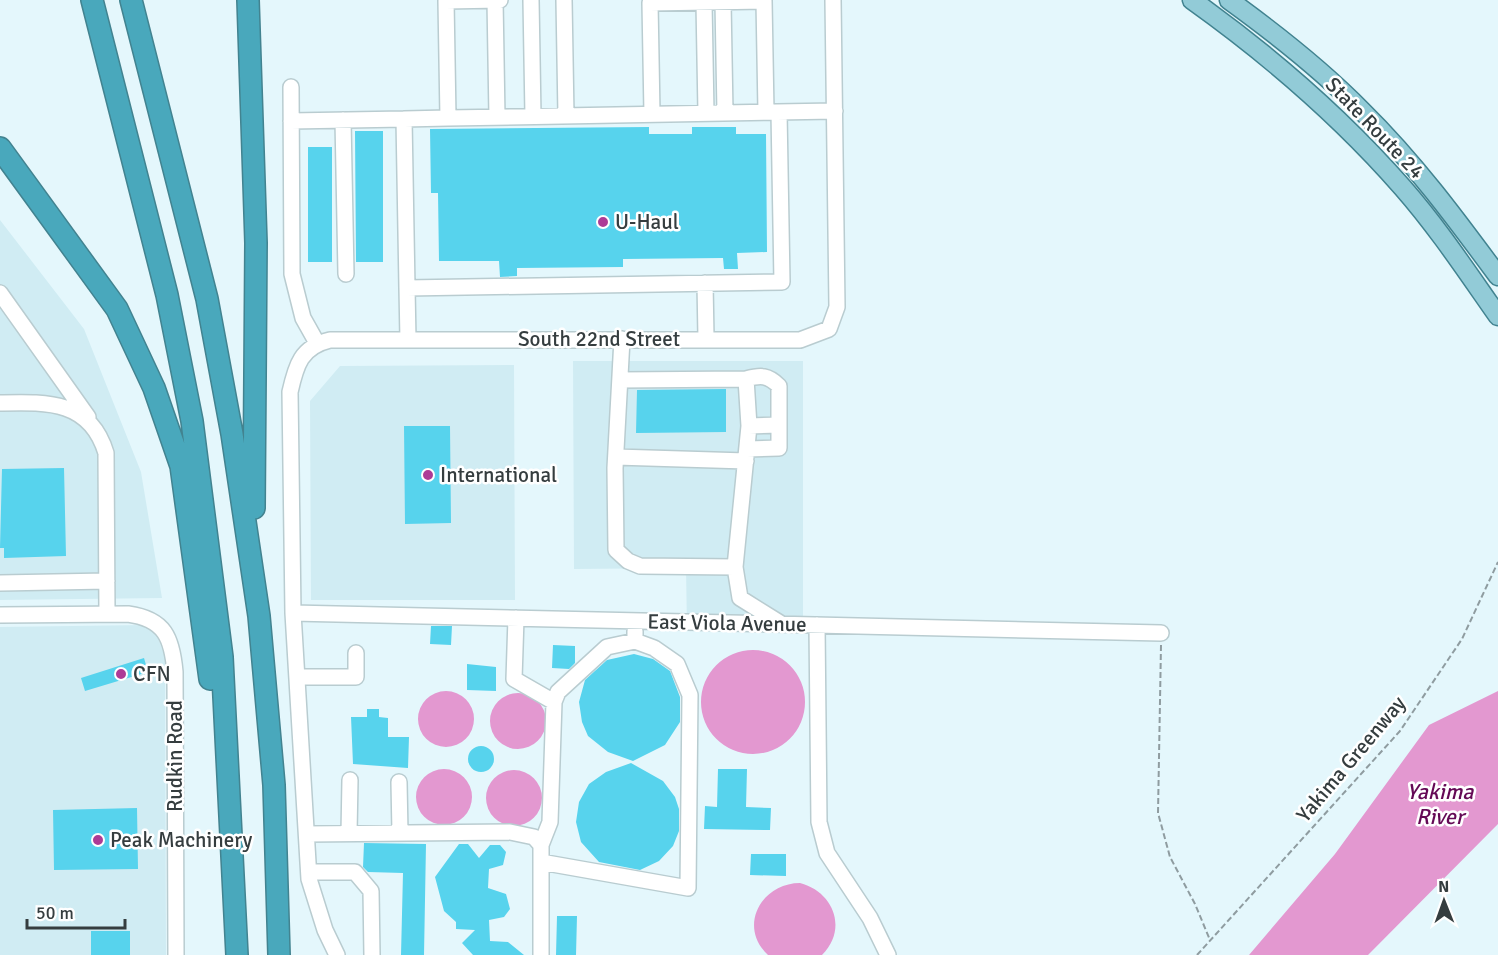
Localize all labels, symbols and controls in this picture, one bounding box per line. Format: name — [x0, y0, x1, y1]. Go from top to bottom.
street label: State Route 24 — [1320, 72, 1430, 184]
place label: U-Haul — [615, 209, 679, 235]
marker: U-Haul — [596, 215, 610, 229]
street label: South 22nd Street — [518, 326, 680, 352]
place label: International — [440, 462, 557, 488]
marker: International — [421, 468, 435, 482]
street label: East Viola Avenue — [647, 609, 807, 637]
place label: CFN — [133, 661, 171, 687]
marker: CFN — [114, 667, 128, 681]
street label: Yakima Greenway — [1291, 691, 1411, 827]
street label: Rudkin Road — [162, 700, 188, 812]
water label: Yakima River — [1407, 778, 1474, 830]
place label: Peak Machinery — [110, 827, 252, 853]
marker: Peak Machinery — [91, 833, 105, 847]
north arrow — [1414, 871, 1474, 931]
text: N — [1438, 877, 1449, 897]
scale bar — [27, 892, 124, 930]
text: 50 m — [36, 902, 74, 924]

